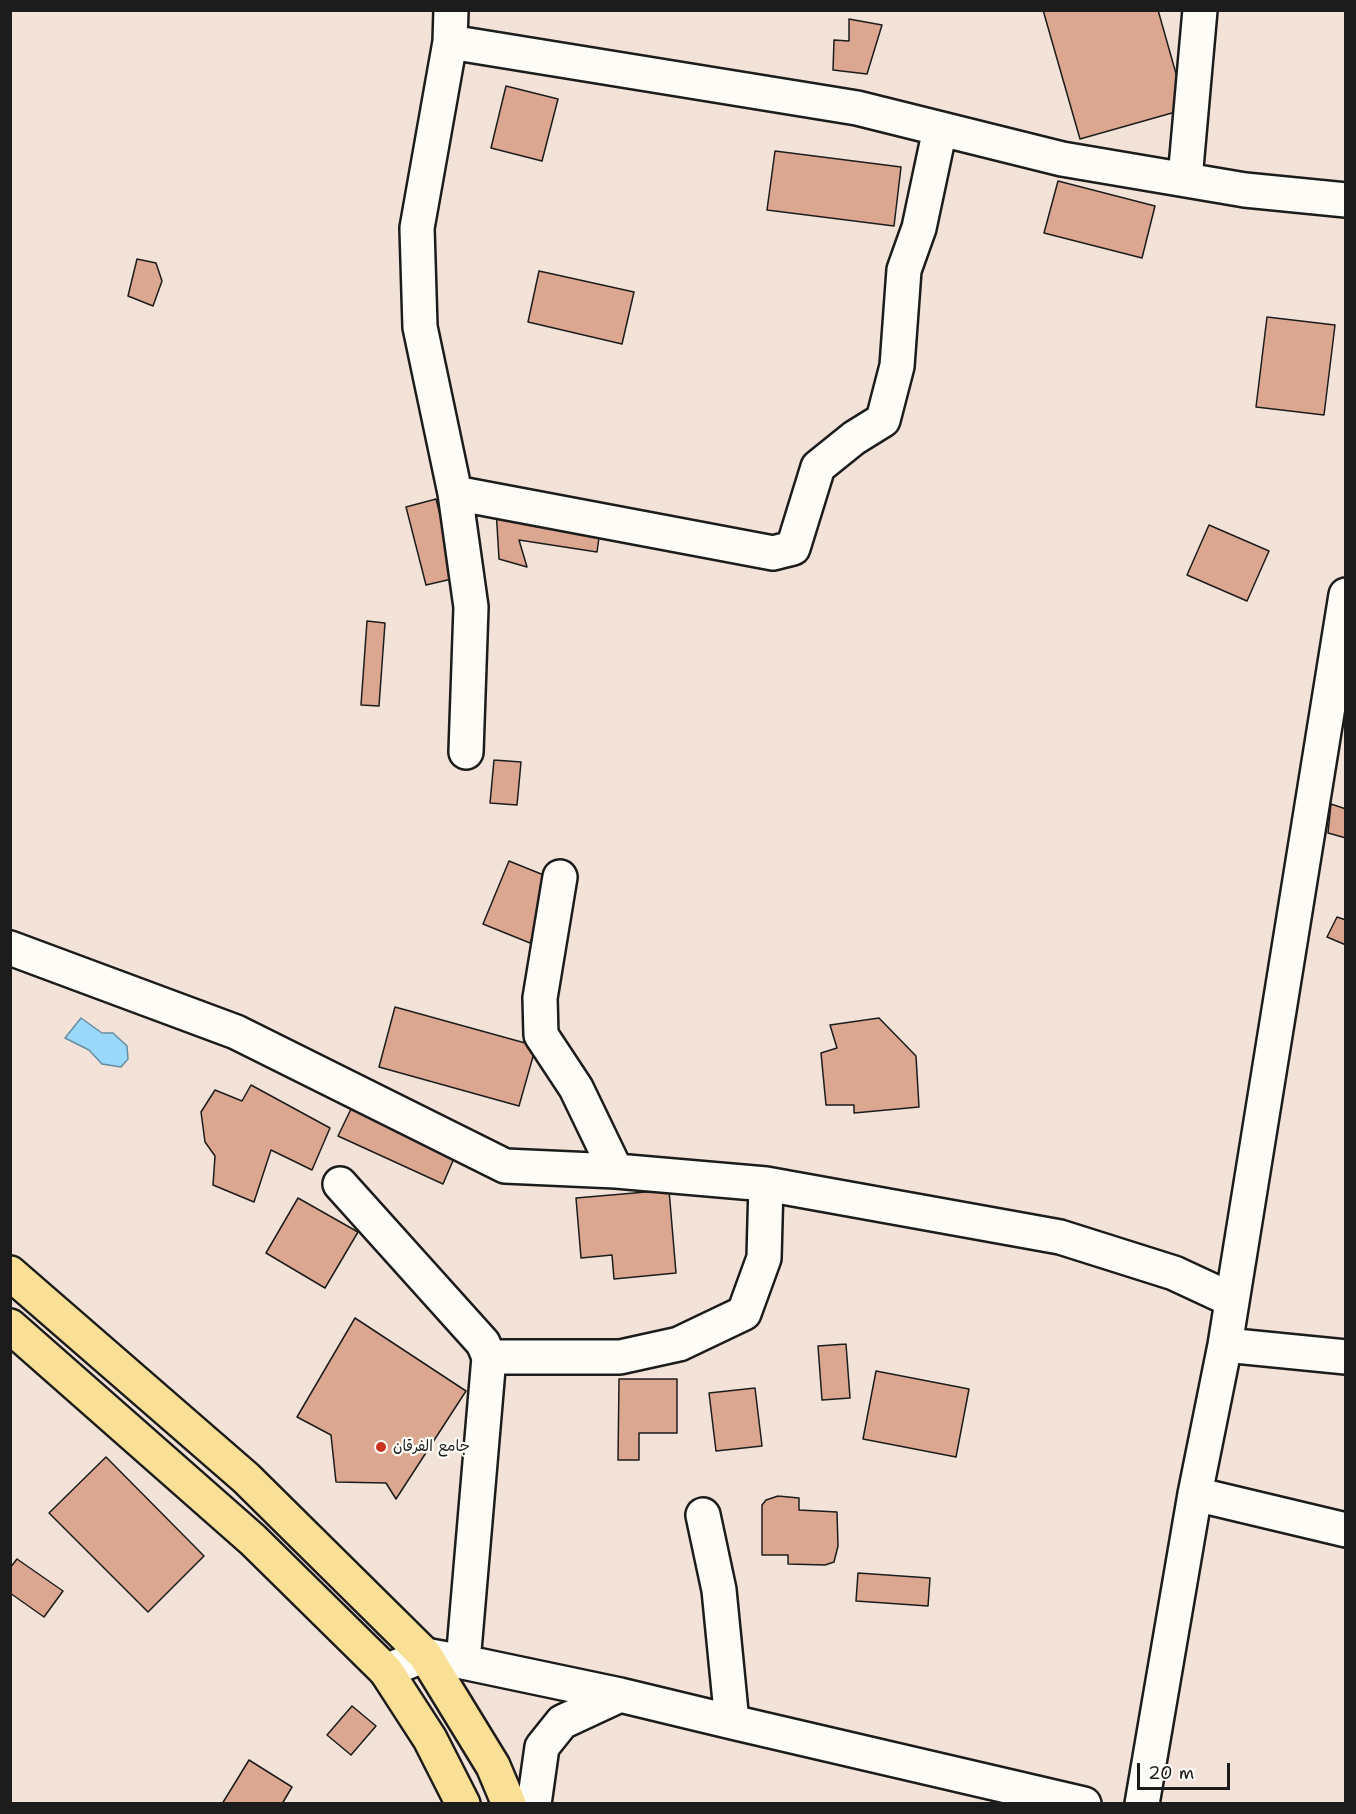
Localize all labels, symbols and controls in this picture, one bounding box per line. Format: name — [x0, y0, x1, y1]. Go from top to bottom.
place label: جامع الفرقان — [393, 1438, 470, 1456]
marker: جامع الفرقان — [374, 1440, 388, 1454]
scale bar — [1140, 1751, 1233, 1789]
text: 20 m — [1148, 1761, 1194, 1785]

